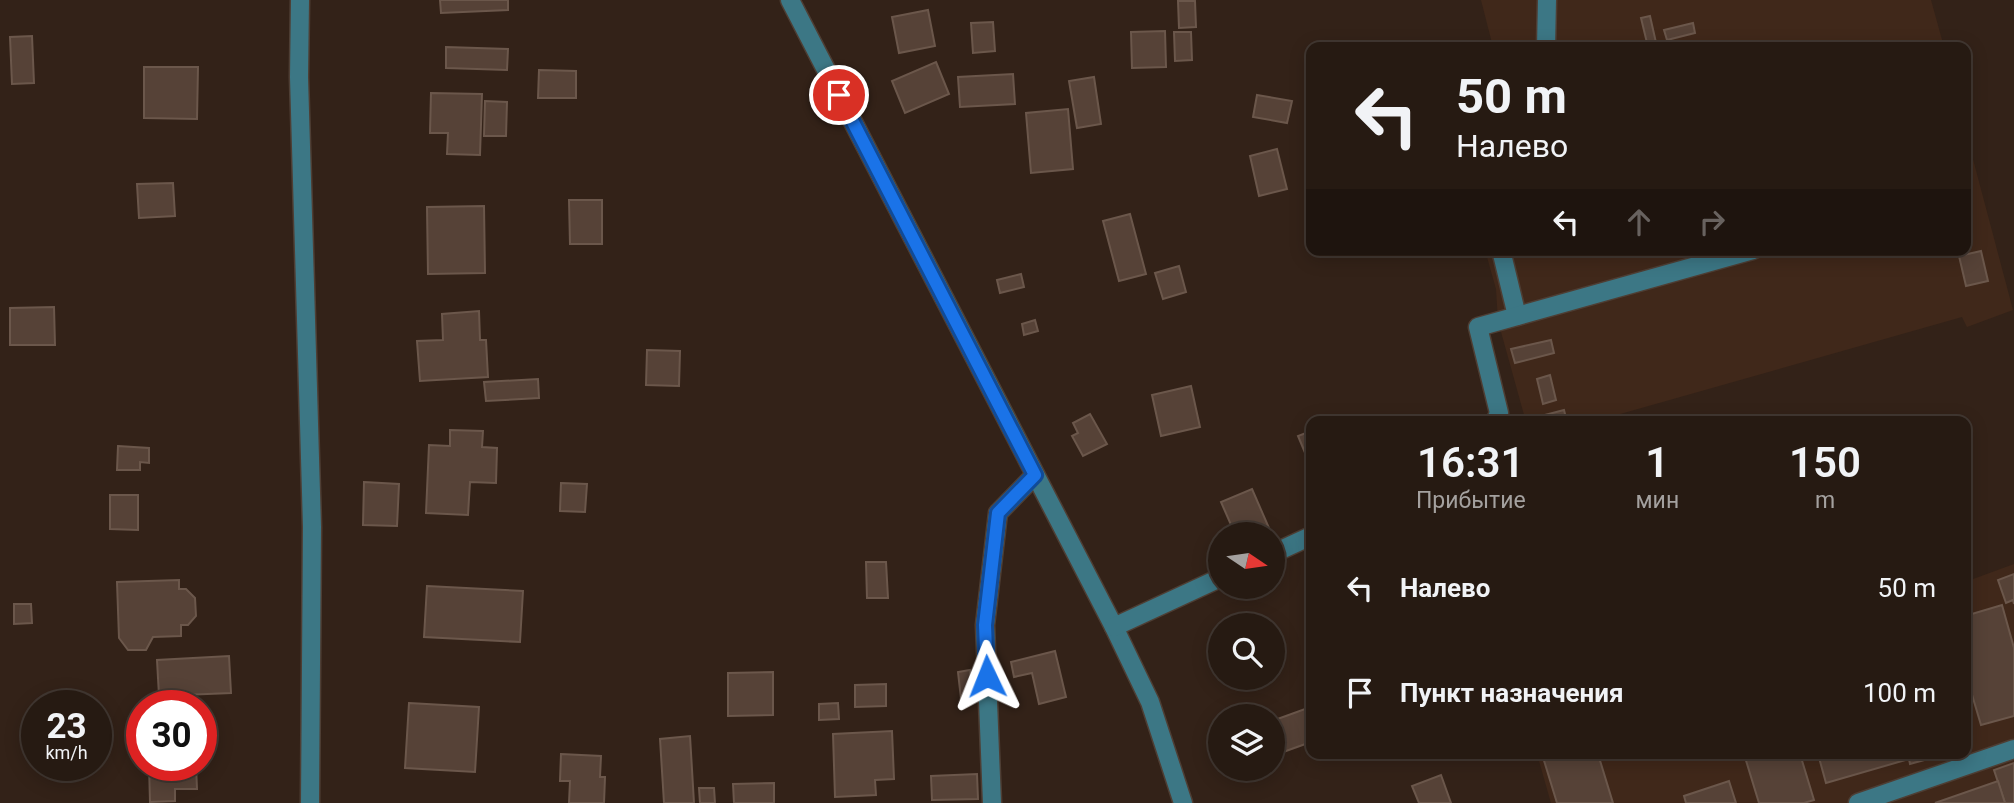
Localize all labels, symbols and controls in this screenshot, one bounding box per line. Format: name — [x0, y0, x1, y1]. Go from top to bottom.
pin — [809, 65, 869, 125]
text: 50 m — [1456, 68, 1567, 125]
icon: left — [1341, 70, 1432, 161]
icon: arrive — [820, 76, 858, 114]
text: Налево — [1456, 127, 1568, 165]
icon: left — [1547, 203, 1585, 241]
icon: ahead — [1620, 203, 1658, 241]
icon: right — [1693, 203, 1731, 241]
text: 16:31 — [1417, 438, 1524, 487]
text: 1 — [1645, 438, 1669, 487]
text: 150 — [1789, 438, 1861, 487]
text: Прибытие — [1416, 487, 1526, 514]
text: мин — [1636, 487, 1679, 514]
text: m — [1815, 487, 1835, 514]
north arrow — [1208, 522, 1284, 598]
map controls — [1208, 522, 1285, 781]
icon: left — [1341, 569, 1379, 607]
text: Налево — [1400, 573, 1490, 603]
text: 50 m — [1878, 573, 1936, 603]
button: search — [1208, 613, 1285, 690]
position arrow — [950, 639, 1024, 713]
icon: arrive — [1341, 674, 1379, 712]
text: Пункт назначения — [1400, 678, 1624, 708]
text: 100 m — [1863, 678, 1936, 708]
speed limit sign: 30 — [126, 690, 217, 781]
button: layers — [1208, 704, 1285, 781]
text: 23 — [46, 706, 87, 747]
text: km/h — [45, 742, 88, 763]

